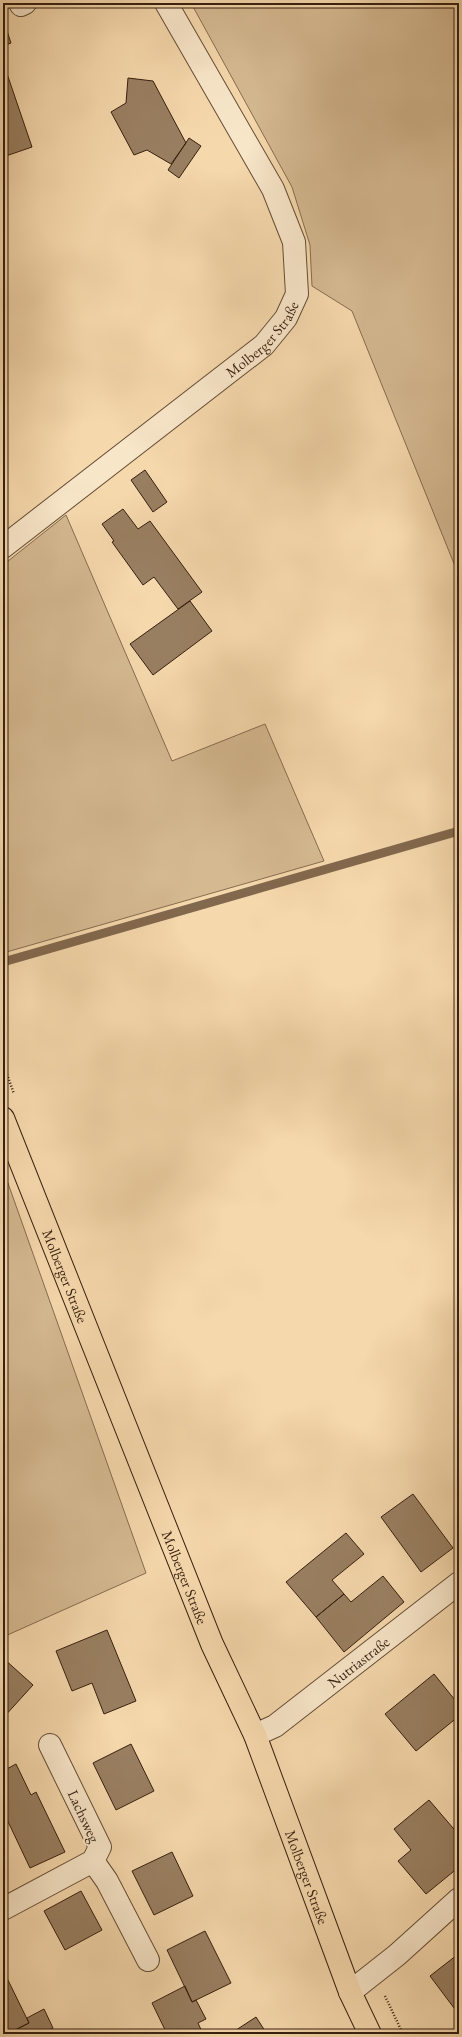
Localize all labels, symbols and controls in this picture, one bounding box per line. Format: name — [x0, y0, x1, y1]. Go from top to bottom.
street label: Molberger Straße — [221, 298, 302, 381]
street label: Molberger Straße — [39, 1226, 93, 1326]
street label: Molberger Straße — [158, 1527, 213, 1627]
street label: Nutriastraße — [323, 1631, 393, 1691]
street label: Lachsweg — [64, 1787, 105, 1846]
street label: Molberger Straße — [281, 1827, 334, 1927]

